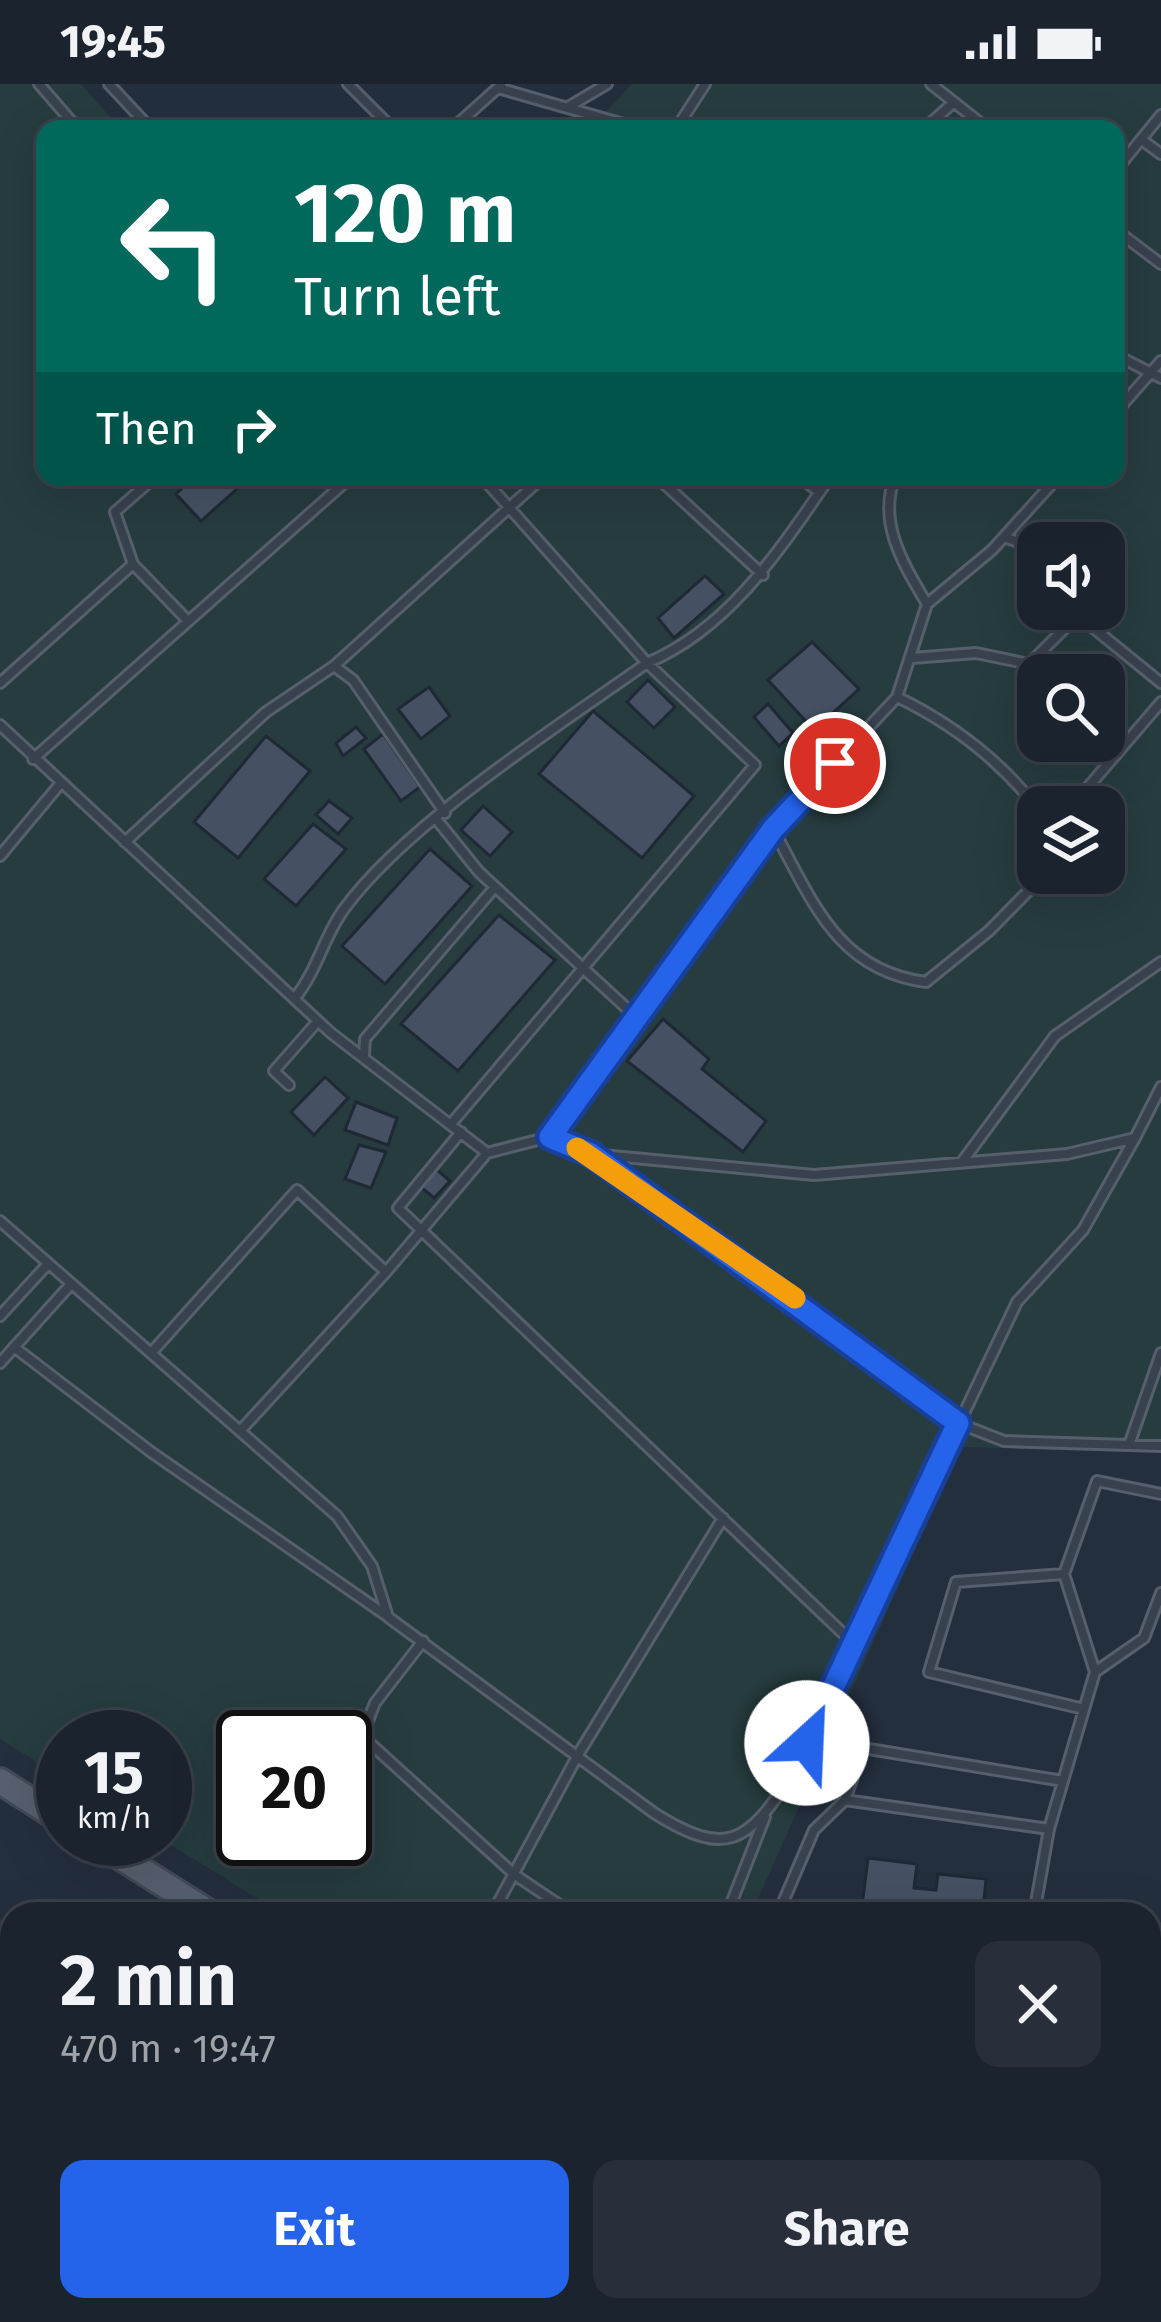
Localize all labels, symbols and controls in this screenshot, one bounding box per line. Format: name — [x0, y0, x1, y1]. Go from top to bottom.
text: 19:45 — [60, 15, 166, 69]
text: 120 m — [294, 163, 516, 264]
icon: left — [96, 168, 252, 324]
text: Turn left — [294, 265, 501, 329]
icon: right — [221, 396, 287, 462]
text: Then — [96, 402, 197, 456]
map controls — [1017, 522, 1125, 894]
button: sound — [1017, 522, 1125, 630]
button: search — [1017, 654, 1125, 762]
pin — [784, 712, 886, 814]
icon: arrive — [802, 730, 868, 796]
button: layers — [1017, 786, 1125, 894]
position arrow — [744, 1680, 870, 1806]
speed limit sign: 20 — [216, 1710, 372, 1866]
text: 15 — [84, 1737, 144, 1809]
text: km/h — [77, 1800, 151, 1836]
text: 2 min — [60, 1938, 237, 2024]
button: close — [975, 1941, 1101, 2067]
text: 470 m · 19:47 — [60, 2026, 276, 2072]
button: Exit — [60, 2160, 569, 2298]
button: Share — [593, 2160, 1101, 2298]

